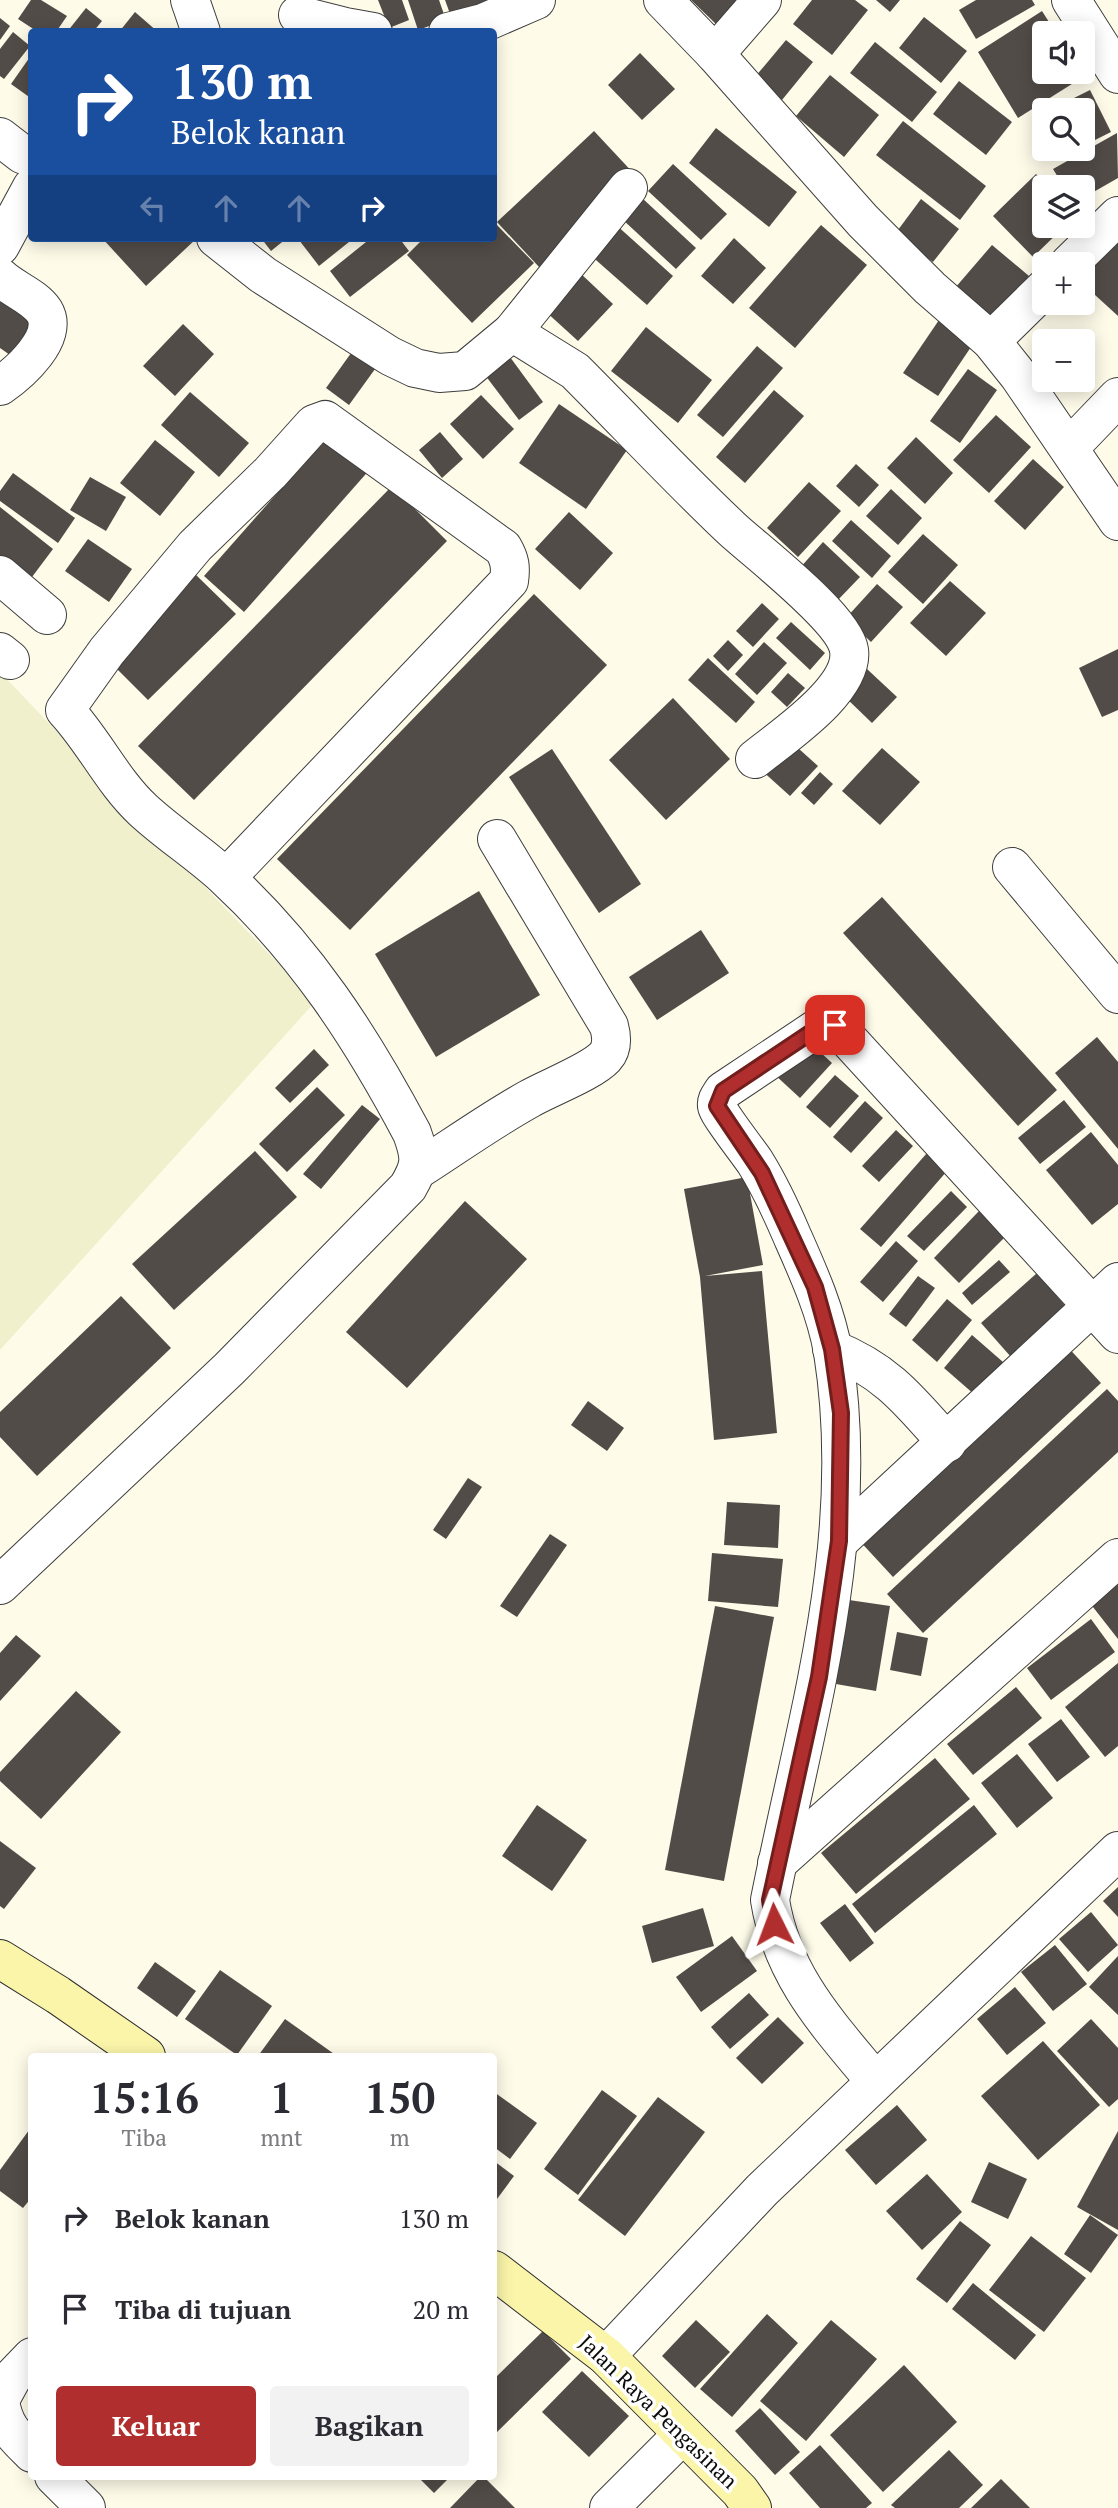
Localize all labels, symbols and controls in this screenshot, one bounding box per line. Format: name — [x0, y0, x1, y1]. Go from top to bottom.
map controls — [1032, 21, 1095, 392]
button: sound — [1032, 21, 1095, 84]
text: 130 m — [171, 48, 313, 113]
icon: right — [56, 56, 147, 147]
button: search — [1032, 98, 1095, 161]
text: Belok kanan — [171, 111, 345, 153]
button: layers — [1032, 175, 1095, 238]
icon: left — [134, 189, 172, 227]
icon: ahead — [207, 189, 245, 227]
icon: ahead — [280, 189, 318, 227]
icon: right — [353, 189, 391, 227]
button: + — [1032, 252, 1095, 315]
button: − — [1032, 329, 1095, 392]
pin — [805, 995, 865, 1055]
icon: arrive — [816, 1006, 854, 1044]
position arrow — [737, 1887, 811, 1961]
text: 15:16 — [90, 2069, 199, 2125]
text: 1 — [270, 2069, 293, 2125]
text: 150 — [364, 2069, 435, 2125]
text: Tiba — [122, 2122, 167, 2153]
text: mnt — [261, 2122, 303, 2153]
text: m — [390, 2122, 410, 2153]
icon: right — [56, 2199, 94, 2237]
text: Belok kanan — [115, 2201, 270, 2235]
text: 130 m — [399, 2201, 469, 2235]
icon: arrive — [56, 2290, 94, 2328]
text: Tiba di tujuan — [115, 2292, 291, 2326]
text: 20 m — [413, 2292, 469, 2326]
street label: Jalan Raya Pengasinan — [573, 2328, 744, 2495]
button: Keluar — [56, 2386, 256, 2466]
button: Bagikan — [270, 2386, 469, 2466]

